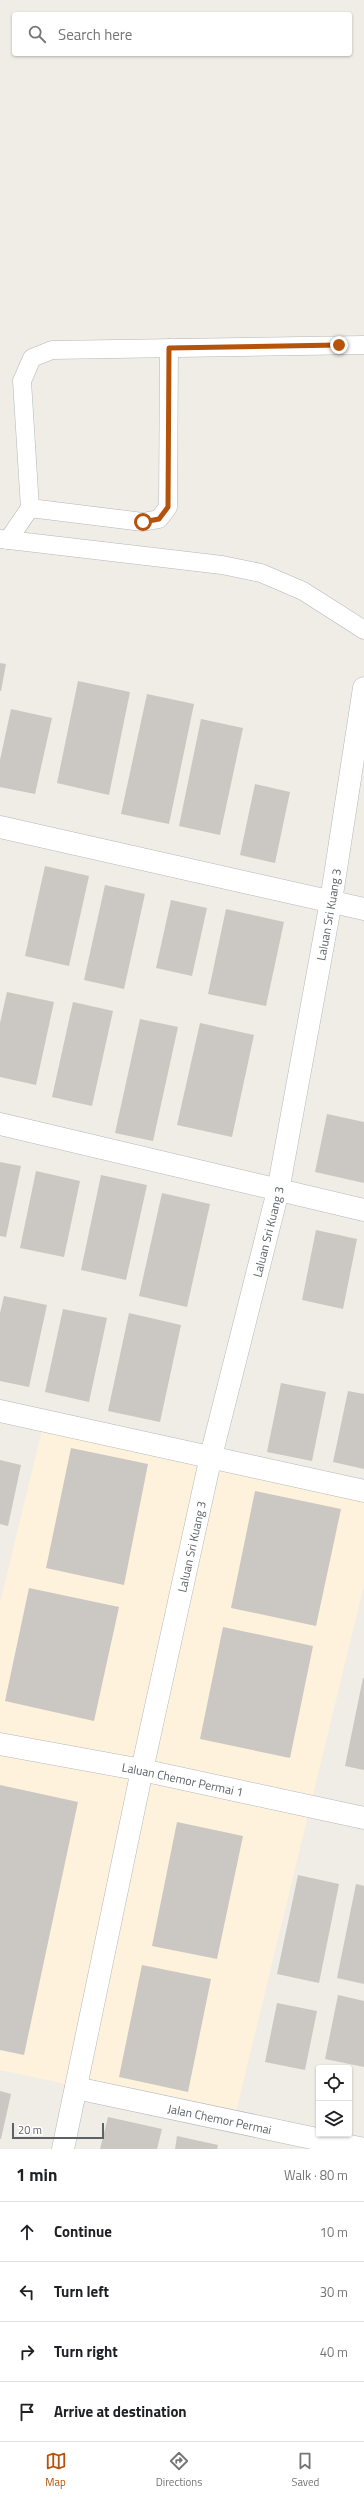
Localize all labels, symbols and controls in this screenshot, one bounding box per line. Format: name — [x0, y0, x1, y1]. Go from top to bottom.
search box — [12, 12, 352, 56]
icon: search — [26, 23, 48, 45]
text: Search here — [58, 23, 132, 46]
route end — [330, 336, 348, 354]
route start — [134, 513, 152, 531]
street label: Laluan Sri Kuang 3 — [311, 867, 345, 962]
street label: Laluan Sri Kuang 3 — [247, 1185, 288, 1279]
street label: Laluan Sri Kuang 3 — [172, 1499, 210, 1594]
street label: Laluan Chemor Permai 1 — [120, 1757, 245, 1801]
map controls — [316, 2065, 352, 2137]
button: locate — [316, 2065, 352, 2101]
street label: Jalan Chemor Permai — [166, 2098, 273, 2139]
button: layers — [316, 2101, 352, 2137]
scale bar — [12, 2121, 104, 2140]
text: 20 m — [18, 2122, 42, 2138]
text: 1 min — [16, 2162, 57, 2188]
text: Walk · 80 m — [284, 2165, 348, 2185]
text: Continue — [54, 2220, 112, 2243]
icon: ahead — [16, 2221, 38, 2243]
text: 10 m — [320, 2222, 348, 2242]
text: Turn left — [54, 2280, 109, 2303]
icon: left — [16, 2281, 38, 2303]
text: 30 m — [320, 2282, 348, 2302]
text: Turn right — [54, 2340, 118, 2363]
icon: right — [16, 2341, 38, 2363]
text: 40 m — [320, 2342, 348, 2362]
text: Arrive at destination — [54, 2400, 187, 2423]
icon: arrive — [16, 2401, 38, 2423]
tab: Map — [45, 2450, 67, 2490]
tab: Directions — [156, 2450, 202, 2490]
tab: Saved — [291, 2450, 319, 2490]

